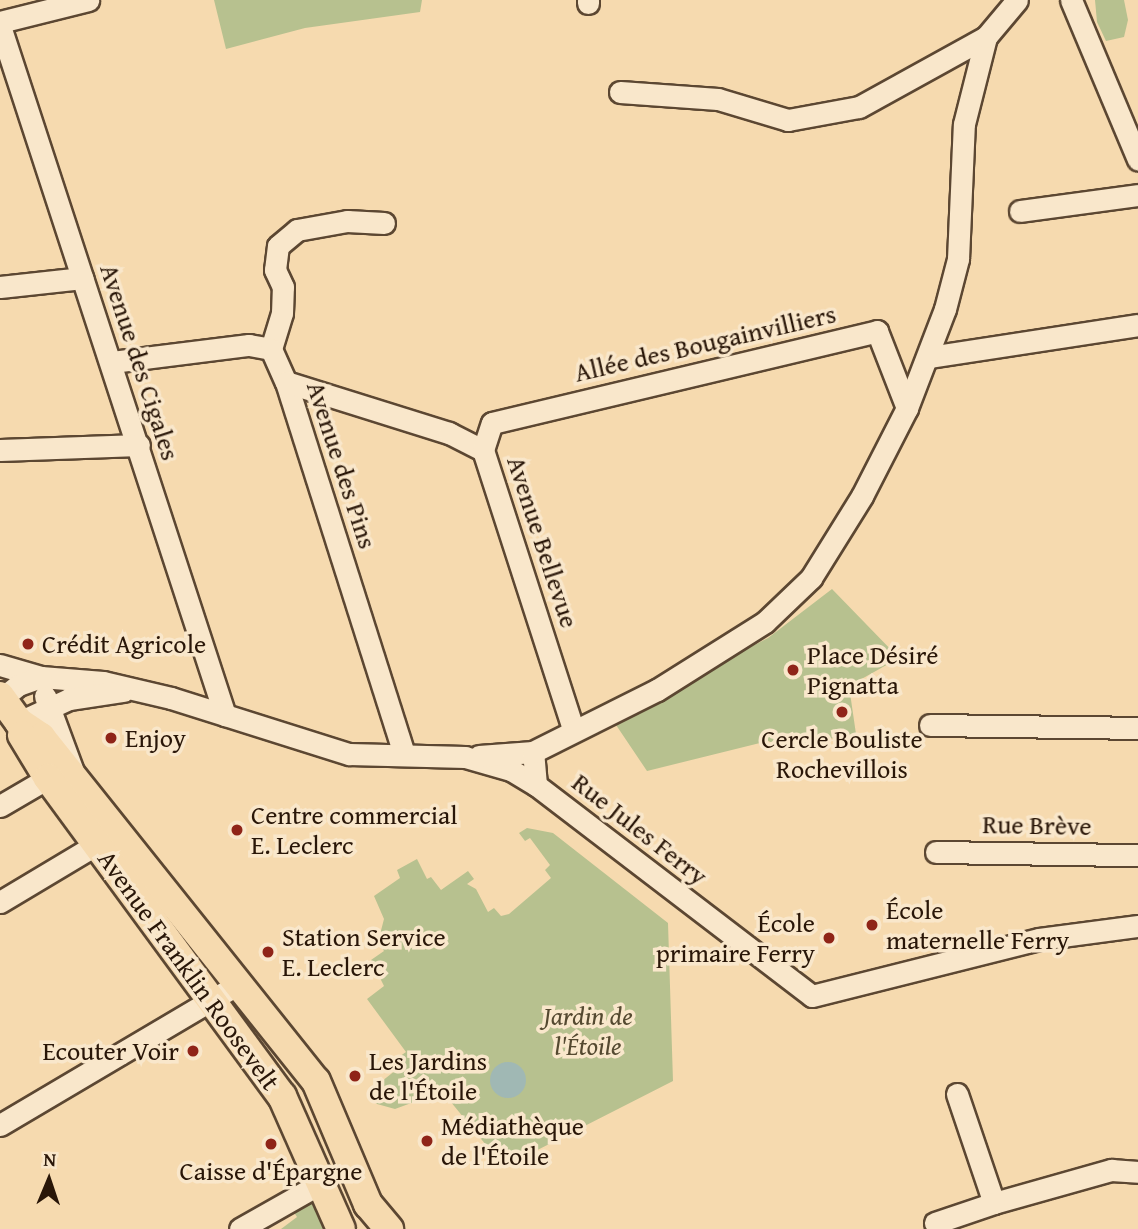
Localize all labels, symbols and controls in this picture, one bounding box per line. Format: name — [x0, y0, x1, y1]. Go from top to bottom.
street label: Avenue des Cigales — [94, 260, 186, 464]
street label: Allée des Bougainvilliers — [571, 298, 839, 388]
street label: Avenue des Pins — [300, 377, 384, 553]
street label: Avenue Bellevue — [501, 452, 585, 632]
place label: Crédit Agricole — [42, 628, 206, 660]
marker: Crédit Agricole — [20, 636, 36, 652]
place label: Place Désiré Pignatta — [807, 639, 939, 700]
marker: Place Désiré Pignatta — [785, 662, 801, 678]
marker: Cercle Bouliste Rochevillois — [834, 704, 850, 720]
place label: Enjoy — [125, 722, 186, 754]
place label: Cercle Bouliste Rochevillois — [761, 723, 923, 784]
marker: Enjoy — [103, 730, 119, 746]
street label: Rue Jules Ferry — [566, 767, 714, 891]
place label: Centre commercial E. Leclerc — [251, 799, 458, 860]
street label: Rue Brève — [982, 808, 1092, 842]
marker: Centre commercial E. Leclerc — [229, 822, 245, 838]
street label: Avenue Franklin Roosevelt — [92, 844, 286, 1096]
place label: École maternelle Ferry — [886, 894, 1069, 956]
place label: École primaire Ferry — [656, 907, 815, 968]
marker: École maternelle Ferry — [864, 917, 880, 933]
place label: Station Service E. Leclerc — [282, 921, 446, 982]
marker: École primaire Ferry — [821, 930, 837, 946]
marker: Station Service E. Leclerc — [260, 944, 276, 960]
park label: Jardin de l'Étoile — [543, 1000, 633, 1062]
place label: Ecouter Voir — [42, 1035, 179, 1067]
marker: Ecouter Voir — [185, 1043, 201, 1059]
place label: Les Jardins de l'Étoile — [369, 1045, 487, 1106]
marker: Les Jardins de l'Étoile — [347, 1068, 363, 1084]
place label: Médiathèque de l'Étoile — [441, 1110, 584, 1172]
marker: Médiathèque de l'Étoile — [419, 1133, 435, 1149]
marker: Caisse d'Épargne — [263, 1136, 279, 1152]
north arrow — [14, 1145, 84, 1215]
text: N — [43, 1145, 57, 1173]
place label: Caisse d'Épargne — [180, 1155, 362, 1187]

